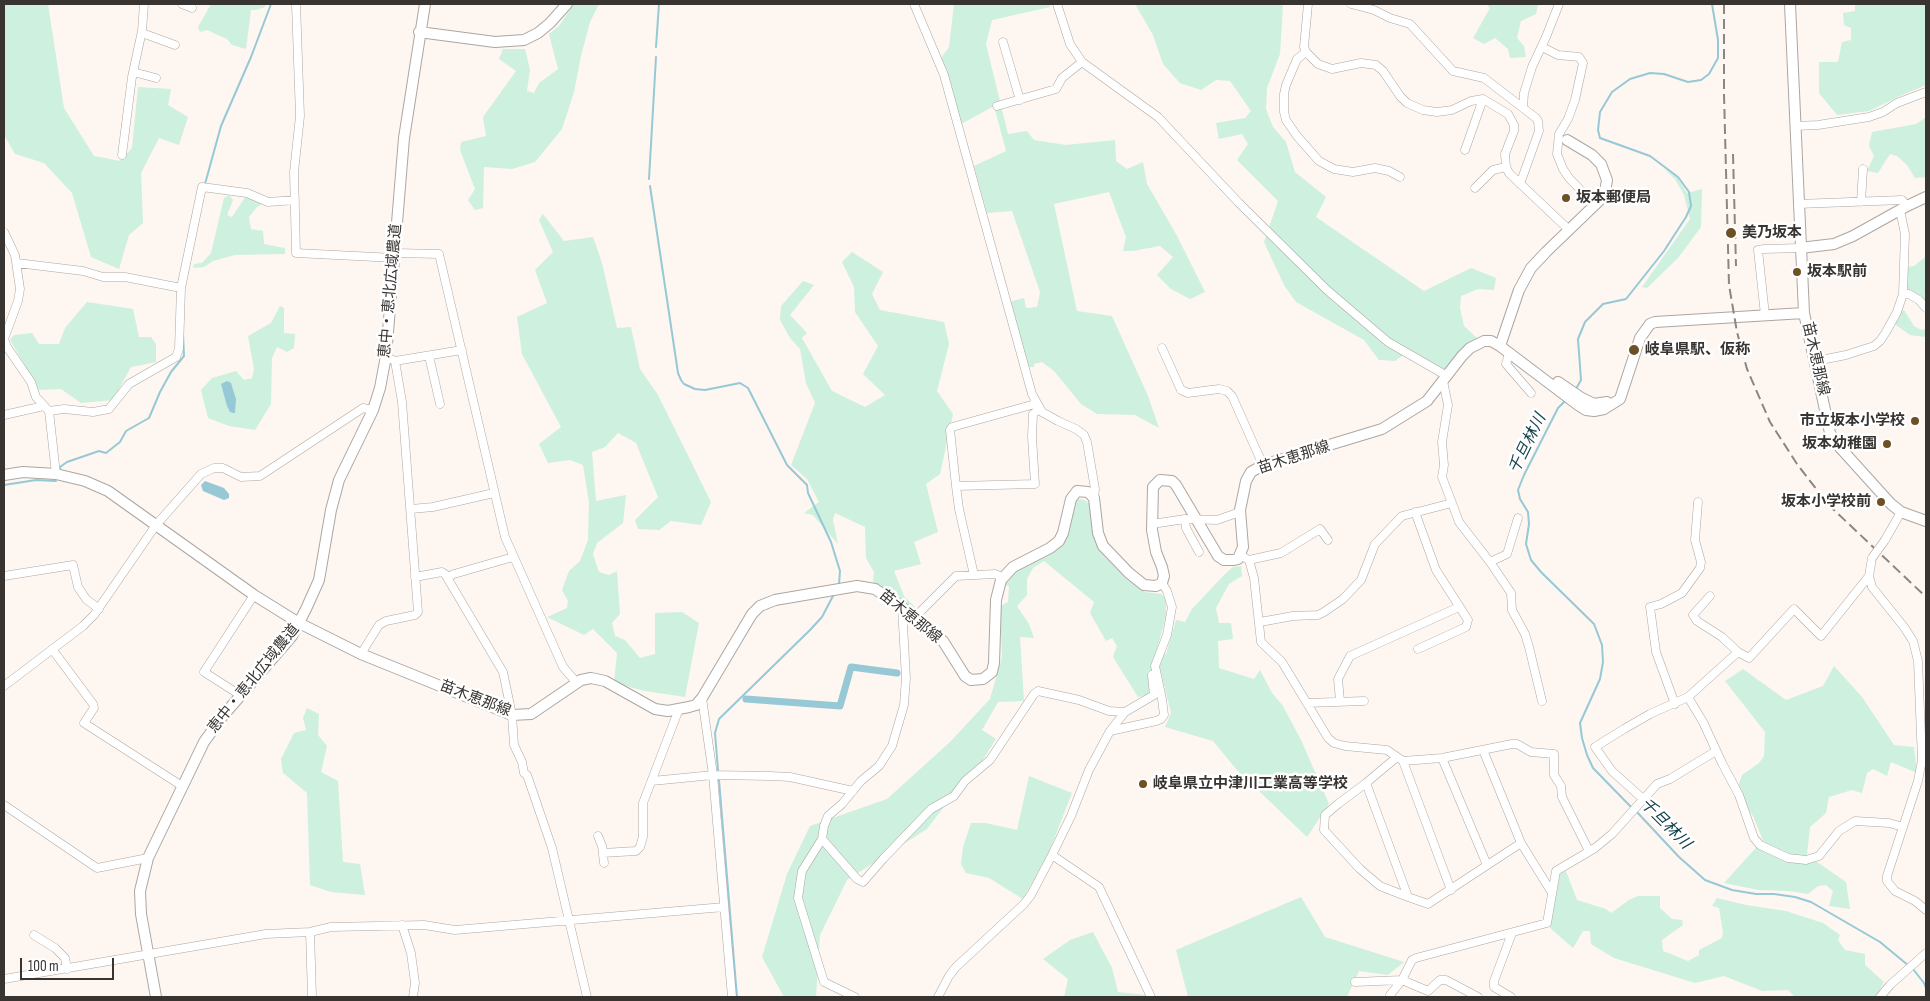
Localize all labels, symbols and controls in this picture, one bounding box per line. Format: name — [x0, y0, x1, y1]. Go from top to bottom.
place label: 坂本郵便局 — [1576, 189, 1651, 207]
marker: 坂本郵便局 — [1560, 192, 1572, 204]
street label: 恵中・恵北広域農道 — [376, 223, 406, 359]
place label: 美乃坂本 — [1742, 224, 1802, 242]
marker: 美乃坂本 — [1724, 226, 1738, 240]
place label: 坂本駅前 — [1807, 263, 1867, 281]
marker: 坂本駅前 — [1791, 266, 1803, 278]
street label: 苗木恵那線 — [1798, 320, 1832, 398]
place label: 岐阜県駅、仮称 — [1645, 341, 1750, 359]
marker: 岐阜県駅、仮称 — [1627, 343, 1641, 357]
water label: 千旦林川 — [1505, 411, 1551, 477]
place label: 市立坂本小学校 — [1800, 412, 1905, 430]
marker: 市立坂本小学校 — [1909, 415, 1921, 427]
place label: 坂本幼稚園 — [1802, 435, 1877, 453]
street label: 苗木恵那線 — [1256, 438, 1332, 478]
marker: 坂本幼稚園 — [1881, 438, 1893, 450]
place label: 坂本小学校前 — [1781, 493, 1871, 511]
marker: 坂本小学校前 — [1875, 496, 1887, 508]
street label: 苗木恵那線 — [875, 586, 945, 648]
street label: 恵中・恵北広域農道 — [205, 621, 303, 737]
street label: 苗木恵那線 — [437, 677, 513, 721]
place label: 岐阜県立中津川工業高等学校 — [1153, 775, 1348, 793]
marker: 岐阜県立中津川工業高等学校 — [1137, 778, 1149, 790]
water label: 千旦林川 — [1636, 795, 1694, 853]
scale bar — [22, 948, 116, 980]
text: 100 m — [28, 957, 59, 976]

